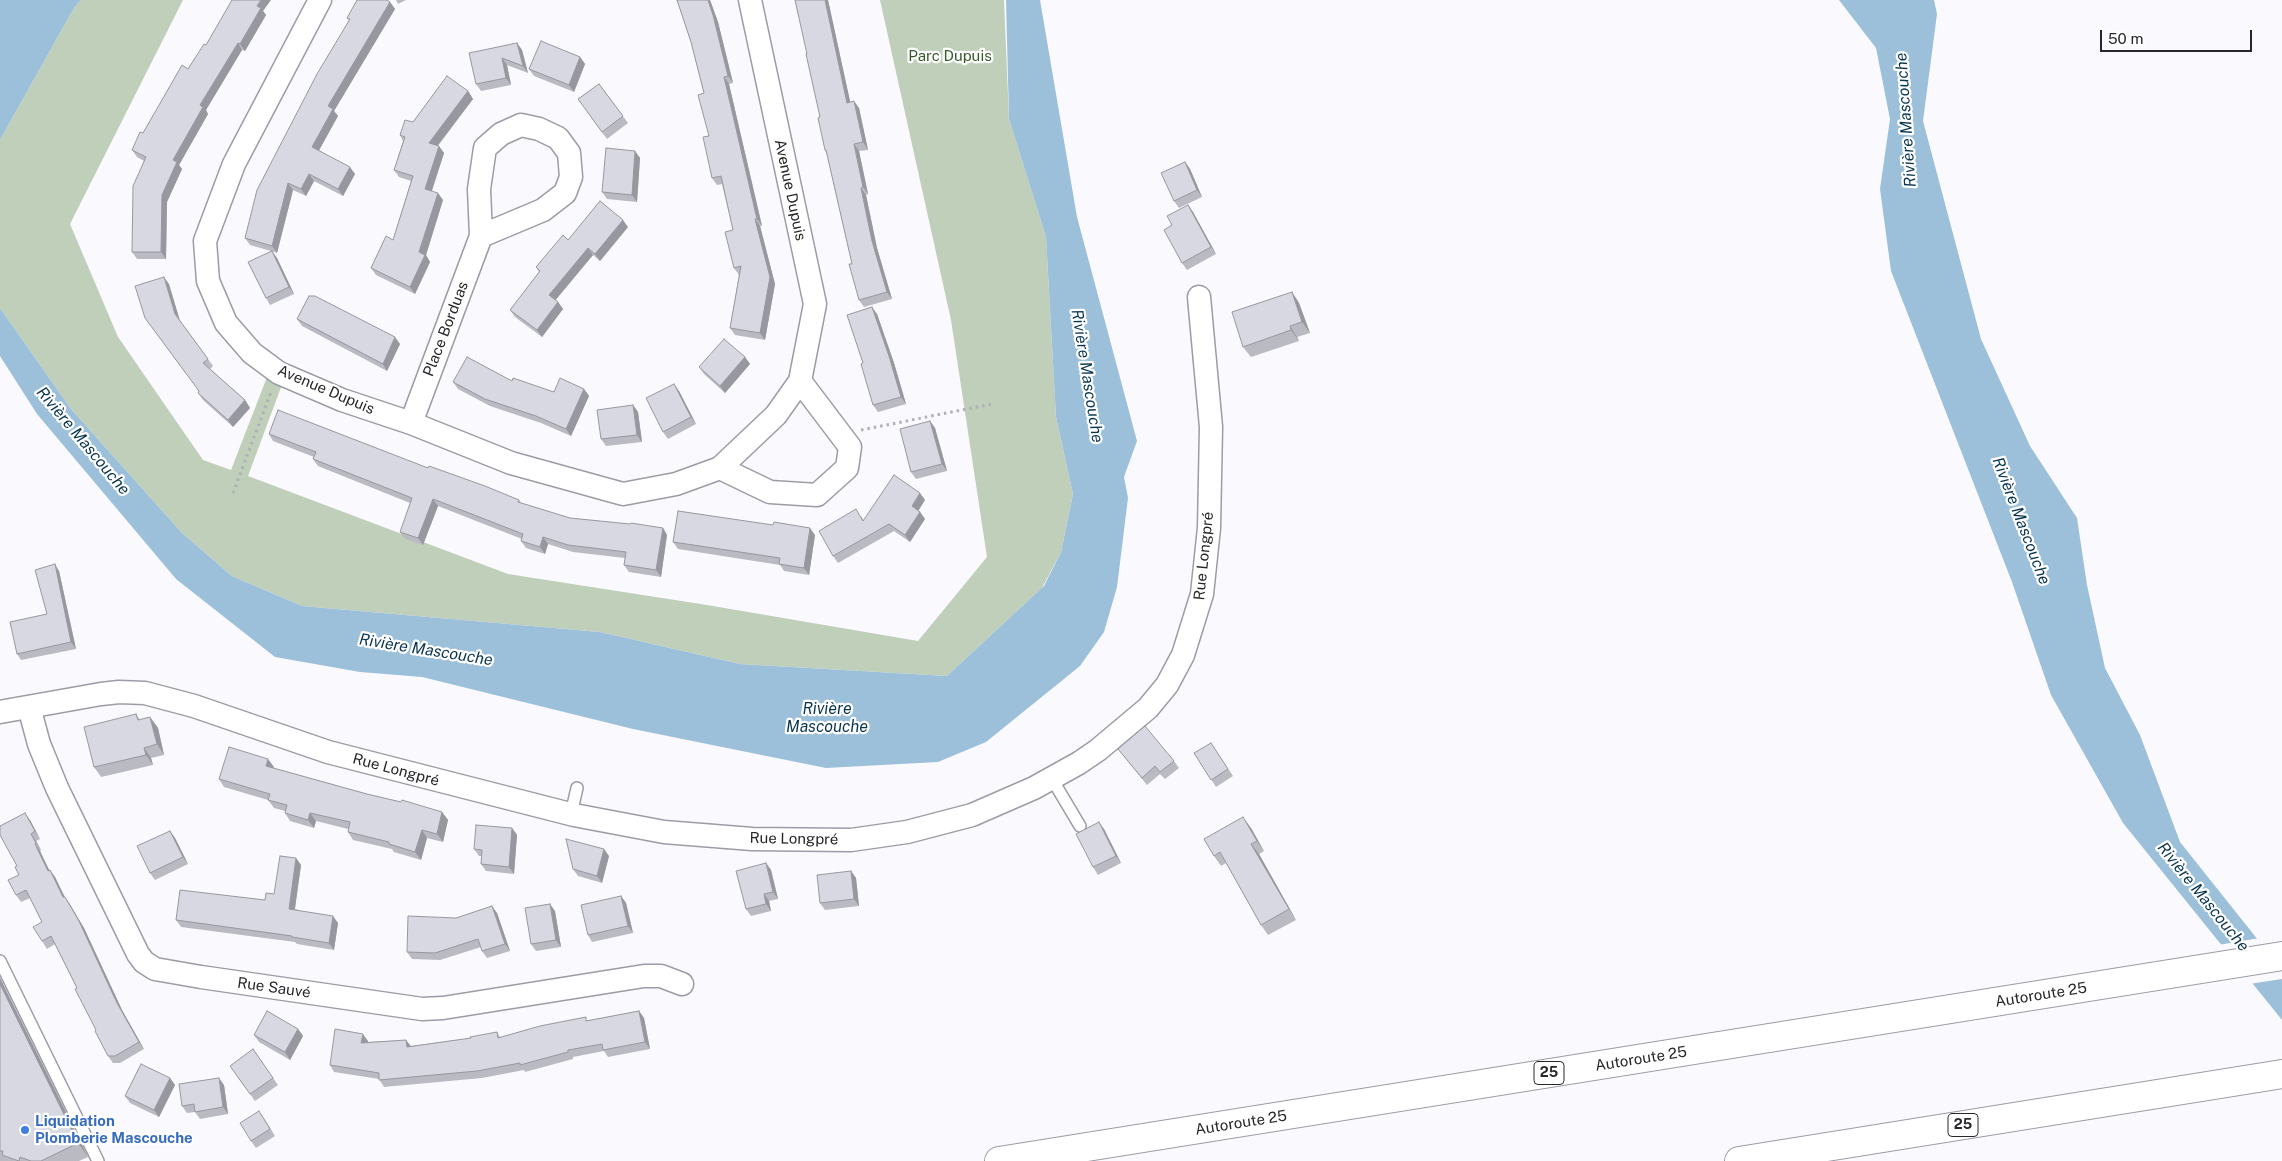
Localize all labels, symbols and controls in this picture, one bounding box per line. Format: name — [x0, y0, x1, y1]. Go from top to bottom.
scale bar — [2102, 20, 2254, 52]
text: 50 m — [2108, 30, 2143, 47]
park label: Parc Dupuis — [908, 47, 992, 65]
water label: Rivière Mascouche — [1892, 52, 1920, 188]
street label: Avenue Dupuis — [770, 138, 810, 242]
street label: Place Borduas — [420, 279, 472, 379]
water label: Rivière Mascouche — [1067, 308, 1107, 444]
street label: Avenue Dupuis — [275, 362, 377, 418]
water label: Rivière Mascouche — [32, 383, 134, 499]
water label: Rivière Mascouche — [1988, 455, 2054, 587]
street label: Rue Longpré — [1190, 511, 1218, 601]
water label: Rivière Mascouche — [358, 630, 494, 670]
water label: Rivière Mascouche — [786, 699, 868, 737]
street label: Rue Longpré — [351, 750, 441, 790]
street label: Rue Longpré — [749, 829, 839, 849]
water label: Rivière Mascouche — [2153, 839, 2253, 955]
street label: Rue Sauvé — [236, 974, 312, 1002]
street label: Autoroute 25 — [1994, 979, 2088, 1011]
street label: Autoroute 25 — [1594, 1043, 1688, 1075]
road number: 25 — [1534, 1062, 1564, 1084]
street label: Autoroute 25 — [1194, 1107, 1288, 1139]
place label: Liquidation Plomberie Mascouche — [35, 1112, 193, 1147]
road number: 25 — [1948, 1114, 1978, 1136]
marker: Liquidation Plomberie Mascouche — [19, 1124, 31, 1136]

